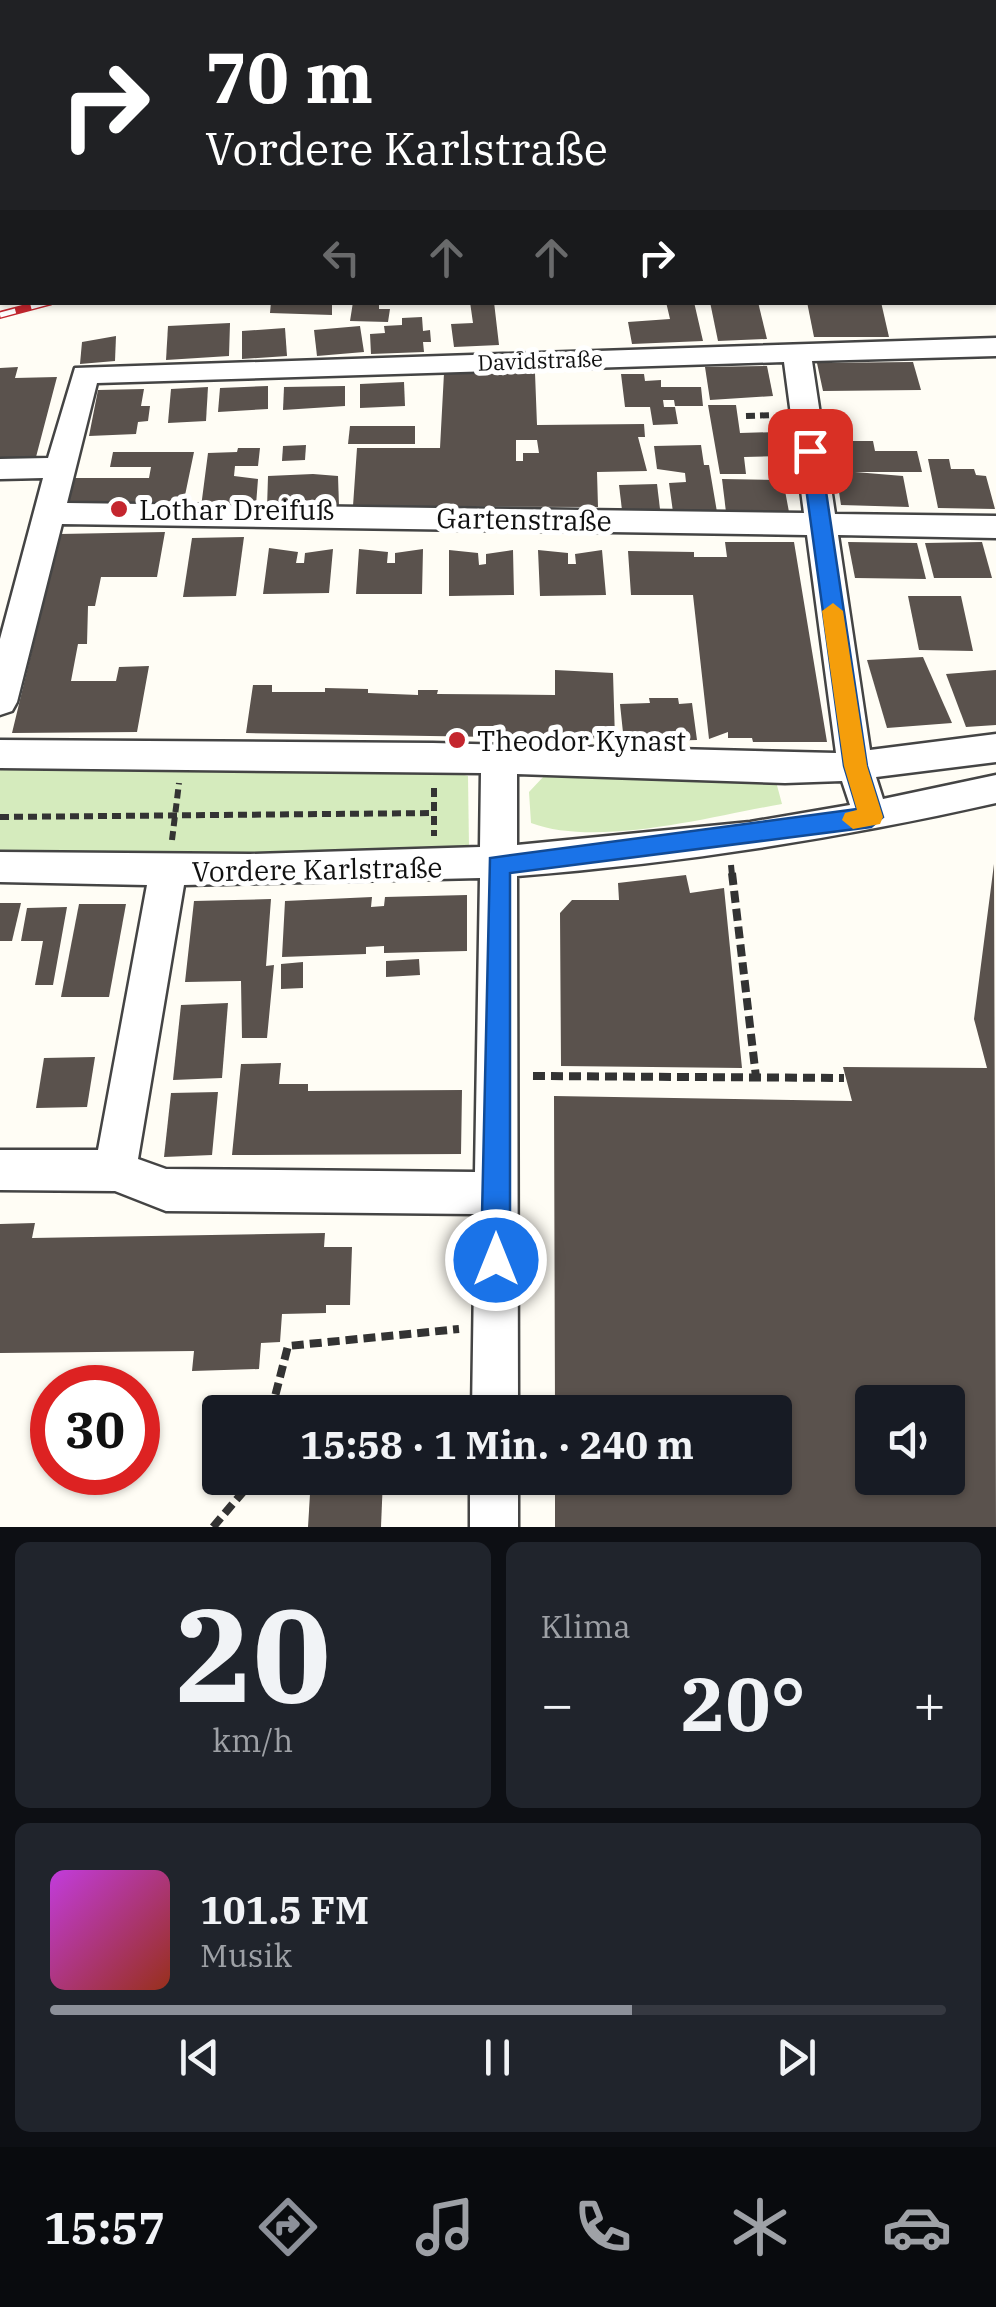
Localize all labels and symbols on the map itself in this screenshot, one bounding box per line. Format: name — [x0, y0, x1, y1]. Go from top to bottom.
street label: Davidstraße — [477, 343, 603, 377]
pin — [768, 409, 853, 494]
place label: Lothar Dreifuß — [139, 491, 334, 528]
marker: Lothar Dreifuß — [108, 498, 130, 520]
street label: Gartenstraße — [436, 499, 612, 539]
place label: Theodor Kynast — [477, 722, 686, 759]
marker: Theodor Kynast — [446, 729, 468, 751]
street label: Vordere Karlstraße — [191, 848, 443, 890]
position arrow — [444, 1208, 548, 1312]
speed limit sign: 30 — [30, 1365, 160, 1495]

